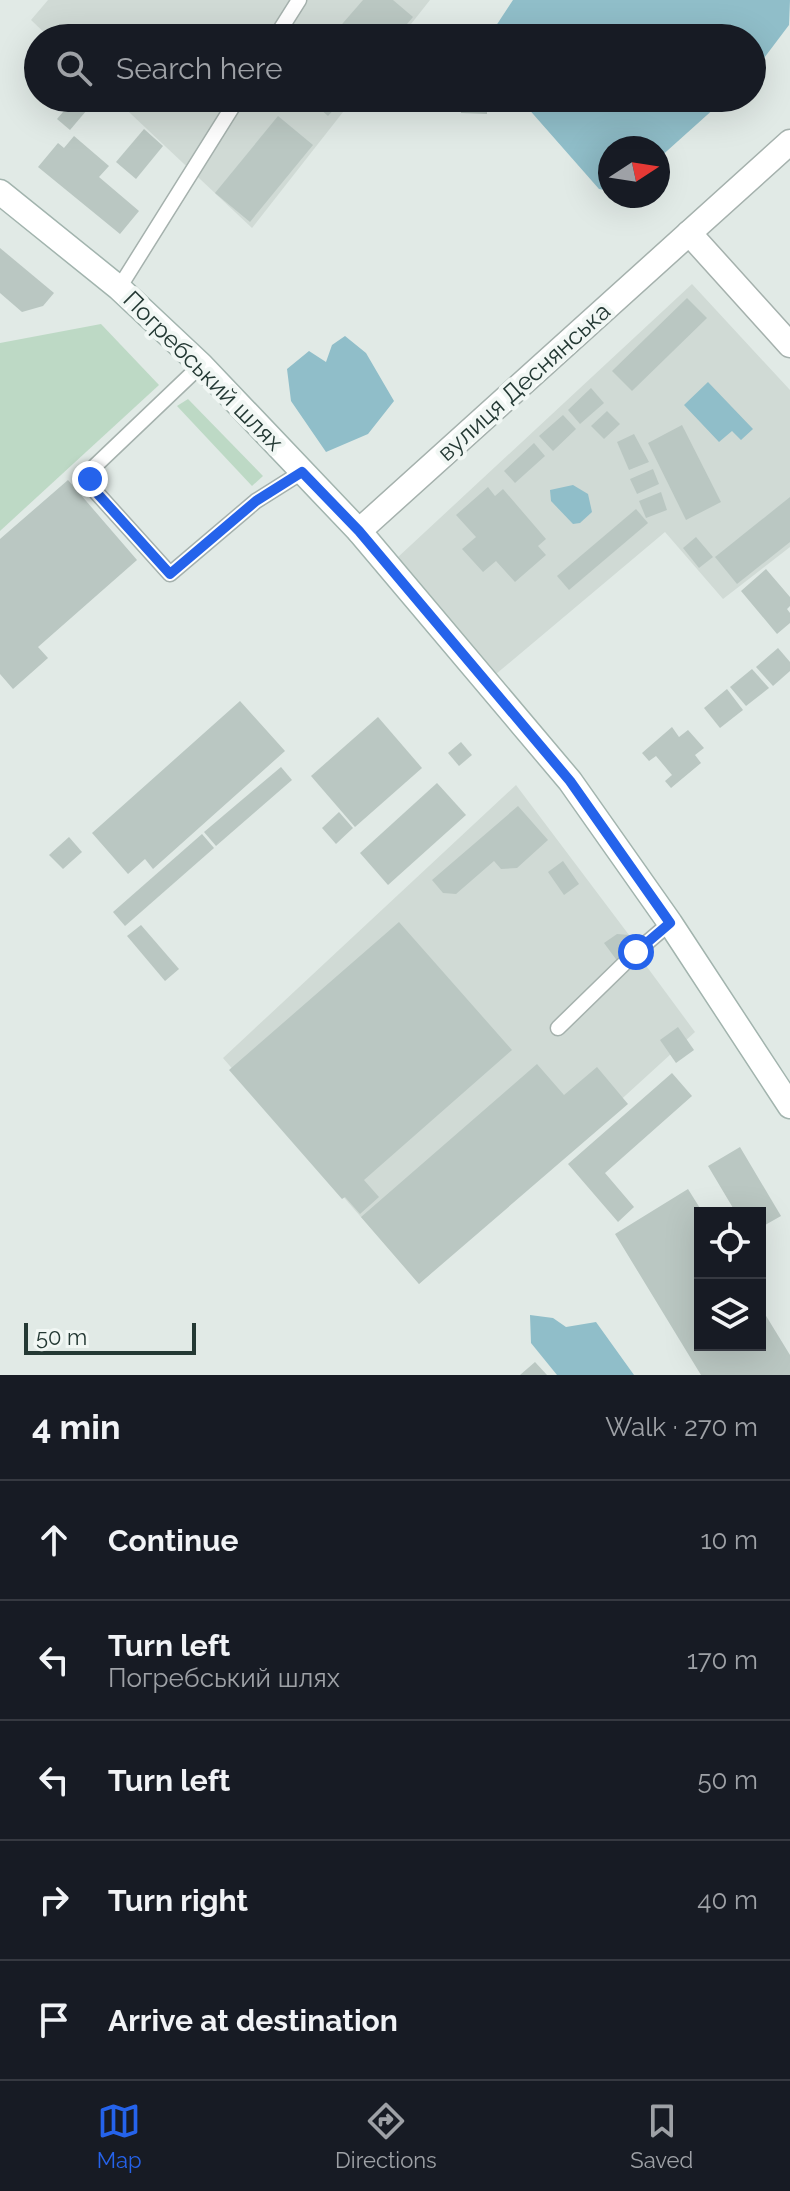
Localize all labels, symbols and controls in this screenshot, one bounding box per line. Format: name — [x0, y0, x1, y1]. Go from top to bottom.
search box — [24, 24, 766, 112]
icon: search — [52, 46, 96, 90]
text: Search here — [116, 51, 283, 86]
north arrow — [598, 136, 670, 208]
street label: Погребський шлях — [117, 285, 289, 457]
street label: вулиця Деснянська — [431, 296, 616, 467]
route end — [72, 461, 108, 497]
route start — [618, 934, 654, 970]
map controls — [694, 1207, 766, 1351]
button: locate — [694, 1207, 766, 1279]
button: layers — [694, 1279, 766, 1351]
scale bar — [24, 1319, 196, 1355]
text: 50 m — [36, 1324, 87, 1350]
text: 4 min — [32, 1407, 120, 1447]
text: Walk · 270 m — [605, 1412, 758, 1442]
icon: ahead — [32, 1518, 76, 1562]
text: Continue — [108, 1523, 239, 1558]
text: 10 m — [700, 1525, 758, 1555]
text: Turn left — [108, 1628, 230, 1663]
icon: left — [32, 1638, 76, 1682]
text: 170 m — [687, 1645, 758, 1675]
text: Погребський шлях — [108, 1663, 340, 1693]
icon: left — [32, 1758, 76, 1802]
text: Turn left — [108, 1763, 230, 1798]
text: 50 m — [697, 1765, 758, 1795]
icon: right — [32, 1878, 76, 1922]
text: Turn right — [108, 1883, 248, 1918]
text: 40 m — [697, 1885, 758, 1915]
icon: arrive — [32, 1998, 76, 2042]
text: Arrive at destination — [108, 2003, 398, 2038]
tab: Map — [97, 2099, 142, 2173]
tab: Directions — [335, 2099, 437, 2173]
tab: Saved — [630, 2099, 693, 2173]

